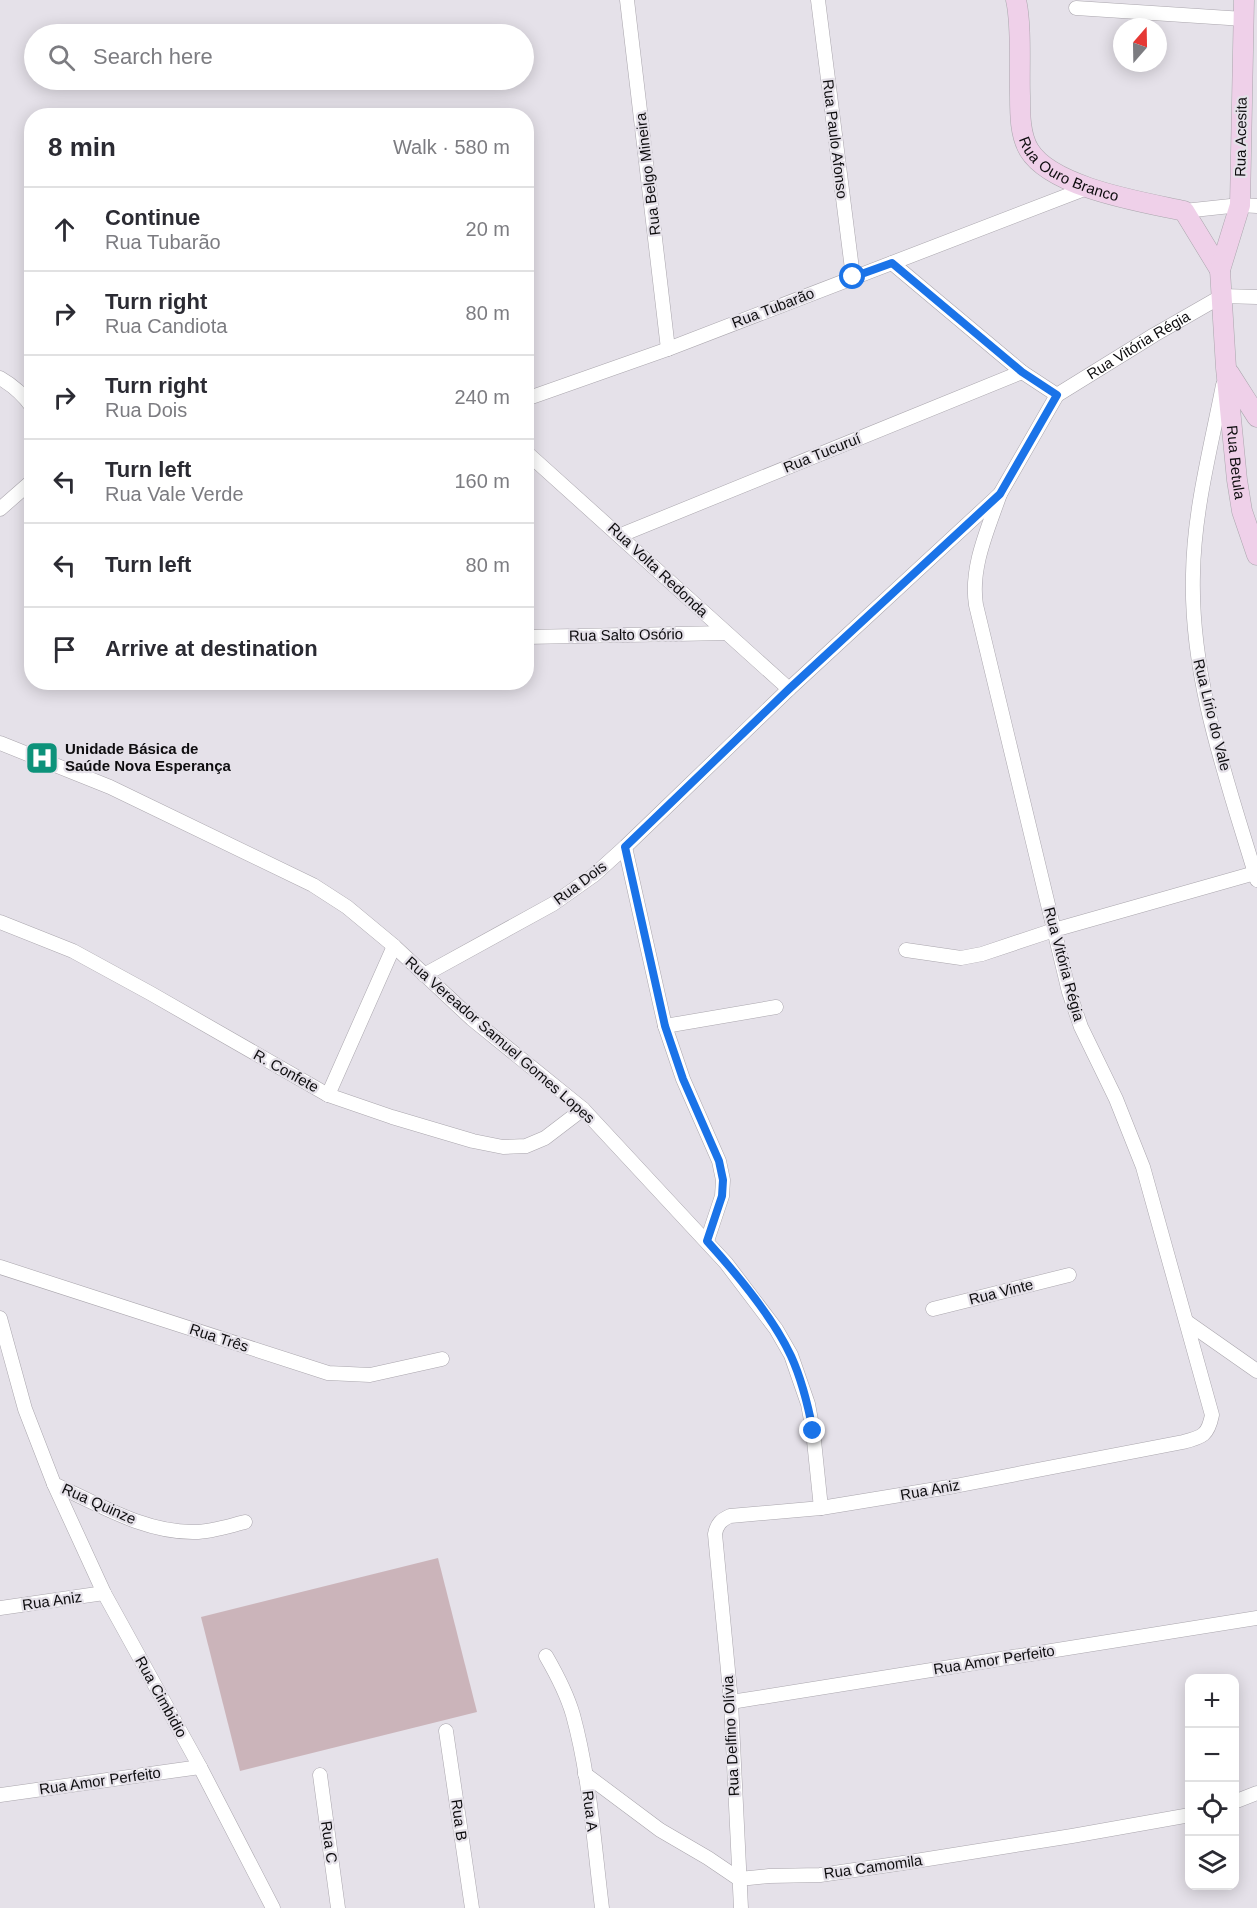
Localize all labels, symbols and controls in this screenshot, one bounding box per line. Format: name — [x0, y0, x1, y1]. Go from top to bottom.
north arrow — [1113, 18, 1167, 72]
search box — [24, 24, 534, 90]
icon: search — [45, 41, 78, 74]
text: Search here — [93, 44, 213, 69]
street label: Rua Paulo Afonso — [820, 78, 851, 200]
street label: Rua Acesita — [1231, 96, 1250, 177]
street label: Rua Belgo Mineira — [631, 111, 663, 236]
text: 8 min — [48, 132, 116, 162]
street label: Rua Ouro Branco — [1016, 134, 1121, 204]
text: Walk · 580 m — [393, 136, 510, 158]
text: Continue — [105, 205, 200, 230]
icon: ahead — [48, 213, 81, 246]
text: 20 m — [466, 218, 510, 240]
text: Rua Tubarão — [105, 231, 221, 253]
route start — [839, 263, 865, 289]
street label: Rua Tubarão — [729, 284, 816, 331]
text: Turn right — [105, 289, 207, 314]
icon: right — [48, 297, 81, 330]
text: 80 m — [466, 302, 510, 324]
street label: Rua Vitória Régia — [1084, 307, 1193, 382]
text: Rua Candiota — [105, 315, 227, 337]
text: Turn right — [105, 373, 207, 398]
icon: right — [48, 381, 81, 414]
text: 240 m — [454, 386, 510, 408]
text: Rua Dois — [105, 399, 187, 421]
street label: Rua Betula — [1224, 424, 1249, 501]
street label: Rua Tucuruí — [781, 429, 864, 476]
text: Turn left — [105, 457, 191, 482]
icon: left — [48, 465, 81, 498]
text: 160 m — [454, 470, 510, 492]
text: Rua Vale Verde — [105, 483, 244, 505]
street label: Rua Volta Redonda — [605, 519, 712, 621]
icon: left — [48, 549, 81, 582]
text: Turn left — [105, 552, 191, 577]
text: 80 m — [466, 554, 510, 576]
street label: Rua Salto Osório — [569, 625, 683, 644]
icon: arrive — [48, 633, 81, 666]
text: Arrive at destination — [105, 636, 318, 661]
street label: Rua Lírio do Vale — [1190, 657, 1235, 773]
hospital icon: Unidade Básica de Saúde Nova Esperança — [24, 740, 60, 776]
place label: Unidade Básica de Saúde Nova Esperança — [65, 740, 232, 774]
street label: Rua Dois — [550, 857, 609, 908]
street label: Rua Vitória Régia — [1041, 905, 1088, 1023]
street label: Rua Vereador Samuel Gomes Lopes — [402, 953, 598, 1126]
street label: R. Confete — [251, 1046, 322, 1095]
street label: Rua Vinte — [967, 1275, 1035, 1308]
street label: Rua Três — [188, 1320, 251, 1355]
route end — [799, 1417, 825, 1443]
street label: Rua Aniz — [899, 1476, 961, 1503]
street label: Rua Quinze — [60, 1480, 139, 1527]
street label: Rua Aniz — [21, 1588, 83, 1613]
street label: Rua Amor Perfeito — [932, 1642, 1056, 1677]
street label: Rua Cimbidio — [132, 1653, 191, 1740]
map controls — [1185, 1674, 1239, 1890]
button: + — [1185, 1674, 1239, 1728]
street label: Rua Delfino Olívia — [719, 1675, 742, 1797]
button: − — [1185, 1728, 1239, 1782]
street label: Rua Amor Perfeito — [38, 1764, 162, 1797]
button: locate — [1185, 1782, 1239, 1836]
street label: Rua A — [580, 1790, 601, 1832]
street label: Rua B — [448, 1798, 471, 1842]
street label: Rua C — [318, 1820, 341, 1864]
button: layers — [1185, 1836, 1239, 1890]
street label: Rua Camomila — [823, 1851, 924, 1882]

